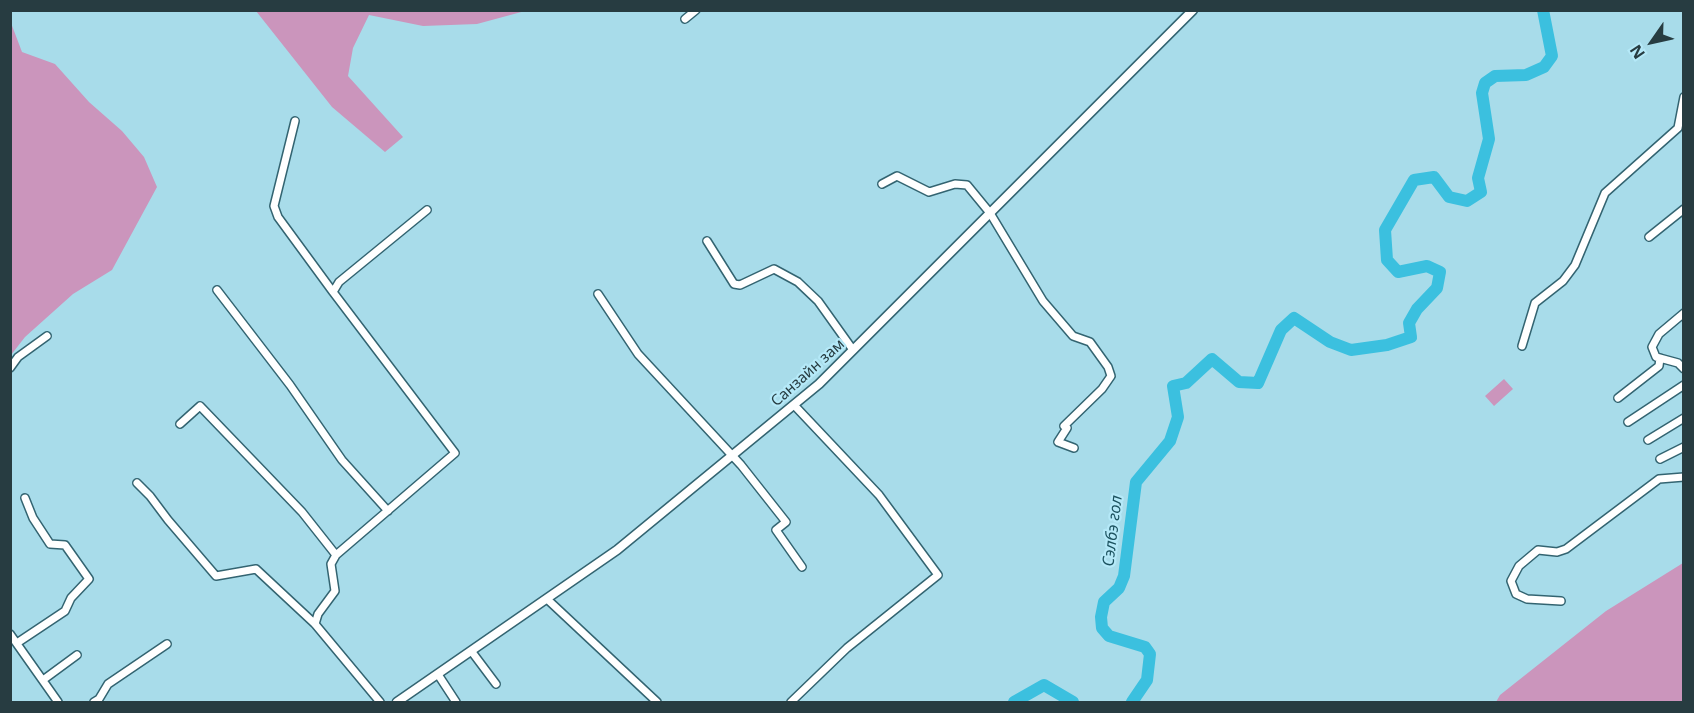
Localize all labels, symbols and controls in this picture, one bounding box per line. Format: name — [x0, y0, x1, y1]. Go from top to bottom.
north arrow — [1622, 12, 1682, 72]
text: N — [1624, 41, 1650, 64]
street label: Санзайн зам — [768, 335, 848, 411]
water label: Сэлбэ гол — [1099, 494, 1127, 568]

